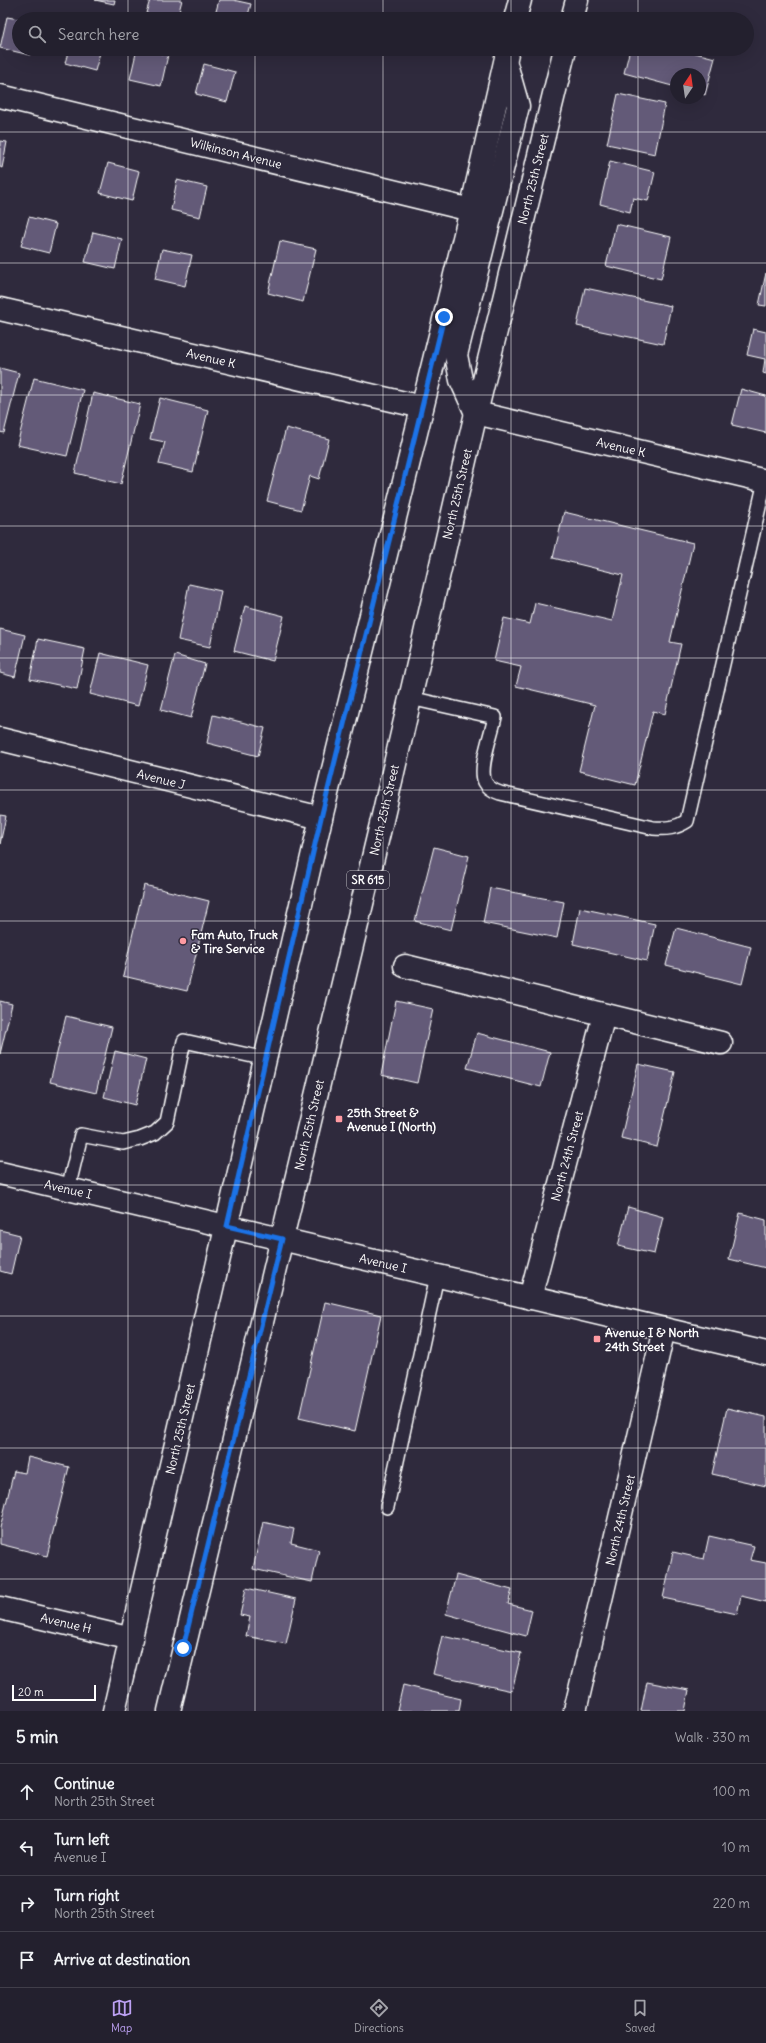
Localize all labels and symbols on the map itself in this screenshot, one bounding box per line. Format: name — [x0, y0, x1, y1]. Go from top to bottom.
north arrow — [670, 68, 706, 104]
street label: North 25th Street — [514, 132, 552, 226]
street label: Wilkinson Avenue — [188, 134, 284, 172]
route end — [435, 308, 453, 326]
street label: Avenue K — [185, 345, 238, 371]
street label: Avenue K — [595, 434, 648, 460]
street label: North 25th Street — [439, 447, 475, 541]
street label: North 25th Street — [366, 763, 402, 857]
street label: Avenue J — [135, 766, 187, 792]
road number: SR 615 — [347, 871, 389, 889]
place label: Fam Auto, Truck & Tire Service — [191, 927, 278, 956]
marker: Fam Auto, Truck & Tire Service — [178, 936, 188, 946]
street label: North 25th Street — [291, 1078, 327, 1172]
place label: 25th Street & Avenue I (North) — [347, 1105, 436, 1135]
street label: North 24th Street — [548, 1109, 586, 1203]
marker: 25th Street & Avenue I (North) — [334, 1114, 344, 1124]
street label: Avenue I — [43, 1176, 93, 1202]
street label: Avenue I — [358, 1250, 408, 1276]
place label: Avenue I & North 24th Street — [605, 1325, 699, 1354]
marker: Avenue I & North 24th Street — [592, 1334, 602, 1344]
street label: North 25th Street — [162, 1382, 198, 1476]
street label: North 24th Street — [602, 1473, 638, 1567]
street label: Avenue H — [39, 1610, 93, 1636]
route start — [174, 1639, 192, 1657]
scale bar — [12, 1683, 96, 1702]

